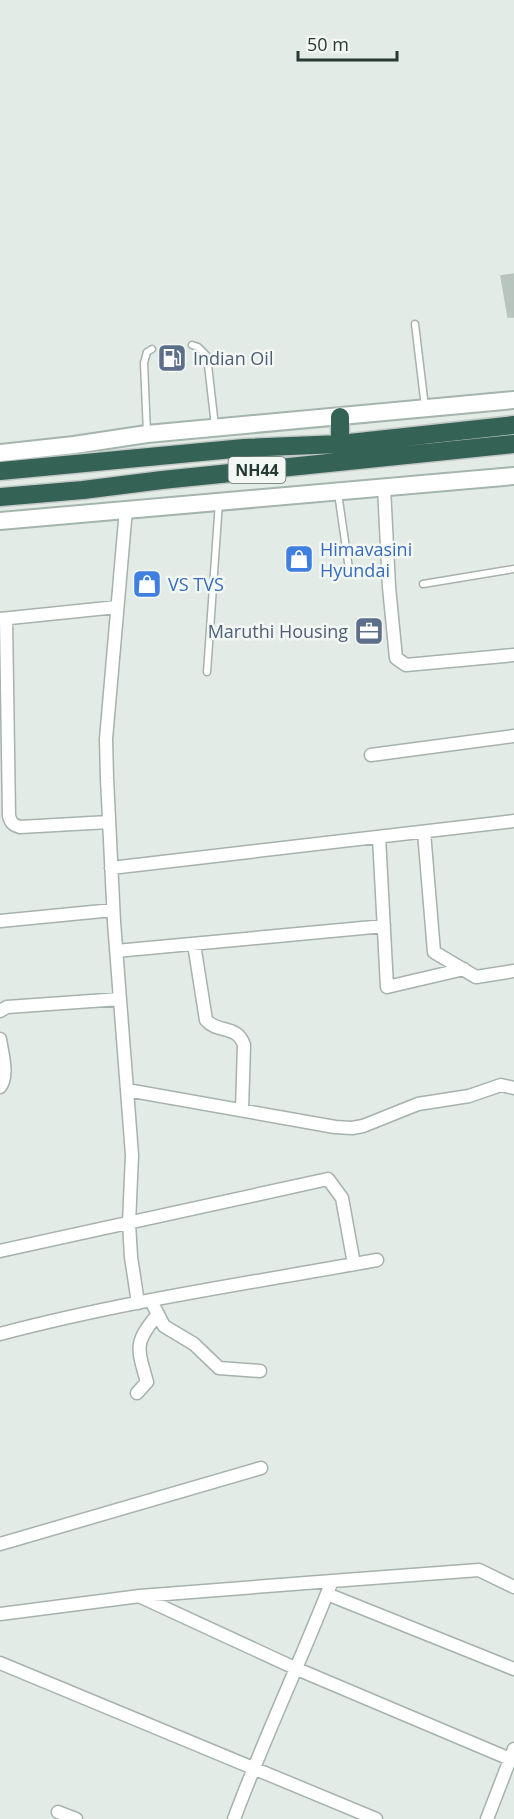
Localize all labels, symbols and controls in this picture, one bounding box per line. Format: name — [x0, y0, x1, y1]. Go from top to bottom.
scale bar — [298, 24, 397, 62]
text: 50 m — [307, 32, 349, 56]
fuel station icon: Indian Oil — [156, 342, 188, 374]
place label: Indian Oil — [193, 346, 273, 370]
road number: NH44 — [228, 457, 286, 483]
place label: Himavasini Hyundai — [320, 537, 412, 582]
shop icon: Himavasini Hyundai — [283, 543, 315, 575]
shop icon: VS TVS — [131, 568, 163, 600]
place label: VS TVS — [168, 572, 224, 596]
office icon: Maruthi Housing — [353, 615, 385, 647]
place label: Maruthi Housing — [208, 619, 348, 643]

